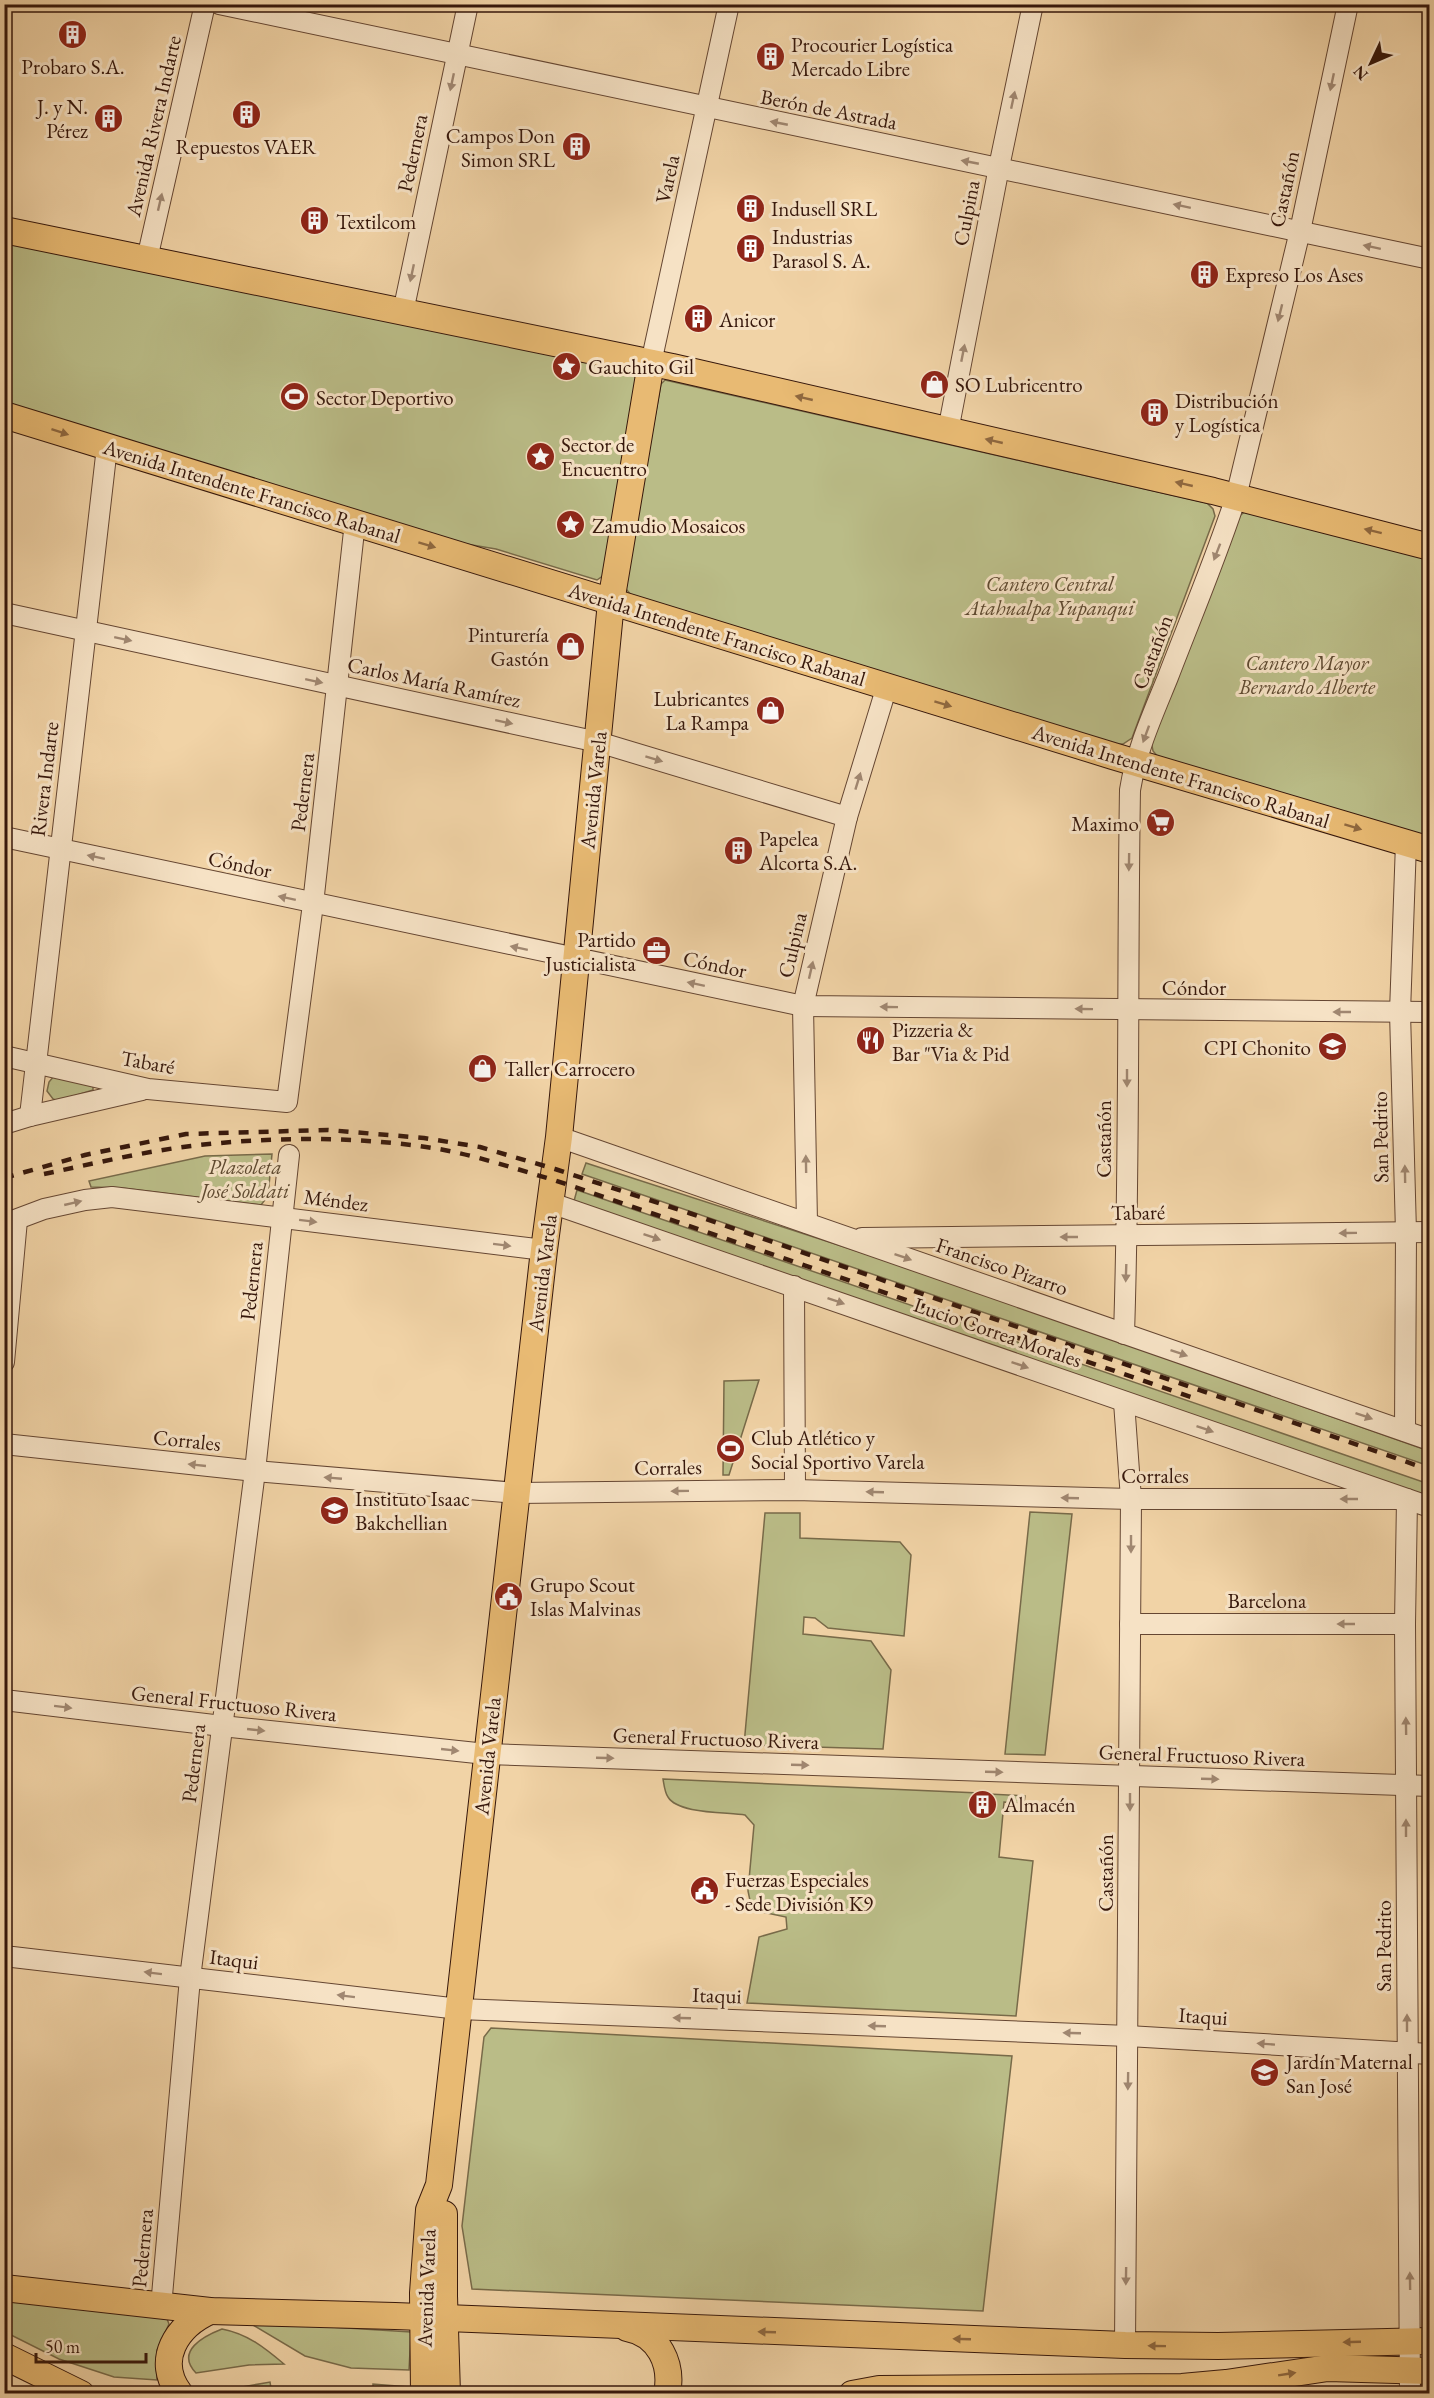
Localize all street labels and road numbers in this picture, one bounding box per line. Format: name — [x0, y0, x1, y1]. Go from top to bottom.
street label: Avenida Rivera Indarte — [119, 33, 187, 220]
street label: Berón de Astrada — [758, 83, 900, 136]
street label: Pedernera — [391, 111, 434, 194]
street label: Castañón — [1263, 148, 1305, 230]
street label: Varela — [649, 152, 685, 206]
street label: Culpina — [946, 177, 986, 248]
street label: Avenida Intendente Francisco Rabanal — [99, 433, 404, 549]
street label: Avenida Intendente Francisco Rabanal — [564, 576, 869, 692]
street label: Castañón — [1125, 611, 1179, 693]
street label: Carlos María Ramírez — [345, 650, 523, 714]
street label: Avenida Intendente Francisco Rabanal — [1028, 718, 1333, 834]
street label: Rivera Indarte — [24, 720, 64, 838]
street label: Avenida Varela — [573, 729, 613, 851]
street label: Pedernera — [284, 751, 320, 833]
street label: Cóndor — [206, 844, 274, 884]
street label: Culpina — [771, 909, 813, 980]
street label: Cóndor — [681, 944, 749, 984]
street label: Cóndor — [1162, 974, 1226, 1001]
street label: Tabaré — [119, 1044, 177, 1080]
street label: San Pedrito — [1366, 1091, 1394, 1183]
street label: Castañón — [1090, 1100, 1117, 1178]
street label: Méndez — [302, 1183, 370, 1217]
street label: Tabaré — [1111, 1198, 1165, 1226]
street label: Avenida Varela — [521, 1212, 563, 1334]
street label: Francisco Pizarro — [932, 1231, 1072, 1301]
street label: Pedernera — [233, 1240, 269, 1322]
street label: Lucio Correa Morales — [910, 1291, 1086, 1373]
street label: Corrales — [152, 1423, 222, 1457]
street label: Corrales — [634, 1453, 702, 1481]
street label: Corrales — [1121, 1462, 1189, 1489]
street label: Barcelona — [1228, 1587, 1307, 1614]
street label: General Fructuoso Rivera — [130, 1679, 339, 1727]
street label: Avenida Varela — [467, 1695, 507, 1817]
street label: General Fructuoso Rivera — [612, 1721, 820, 1755]
street label: Pedernera — [175, 1722, 211, 1804]
street label: General Fructuoso Rivera — [1098, 1738, 1306, 1772]
street label: Castañón — [1092, 1834, 1119, 1912]
street label: San Pedrito — [1370, 1900, 1397, 1992]
street label: Itaqui — [208, 1943, 260, 1975]
street label: Itaqui — [692, 1981, 742, 2009]
street label: Itaqui — [1177, 2001, 1229, 2031]
street label: Pedernera — [125, 2207, 159, 2289]
street label: Avenida Varela — [410, 2228, 442, 2349]

